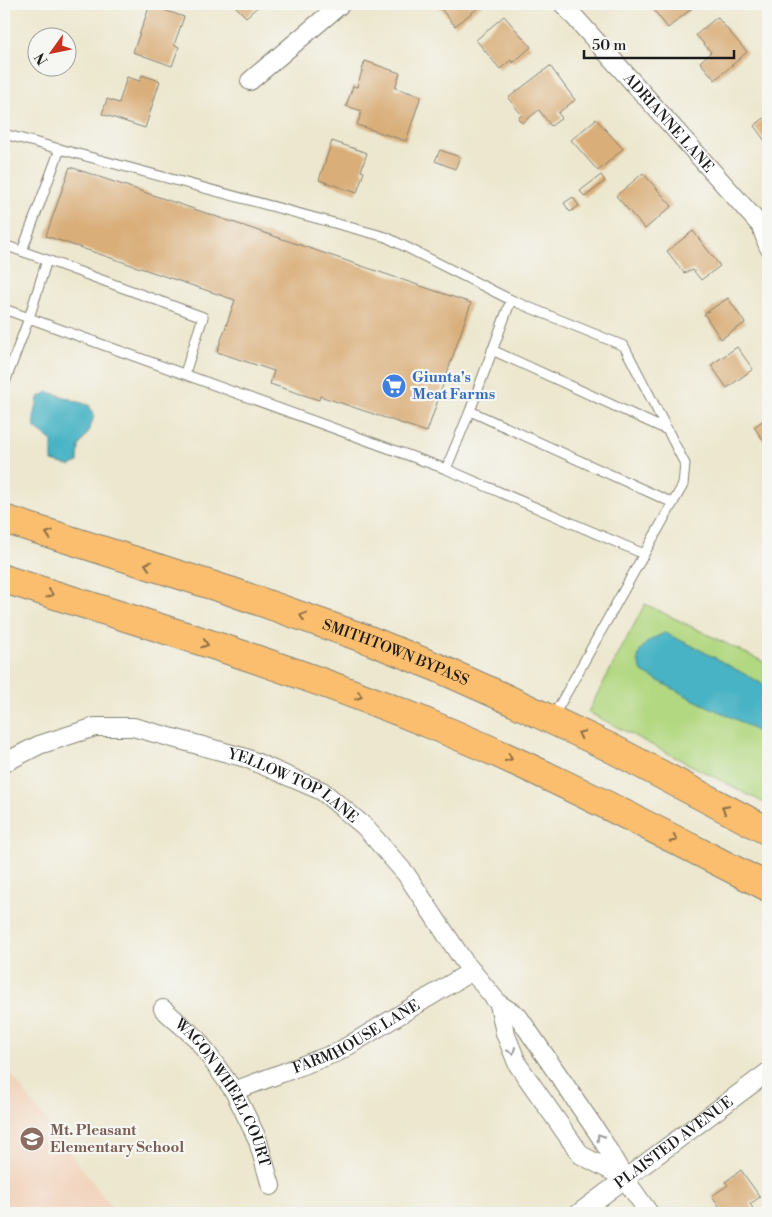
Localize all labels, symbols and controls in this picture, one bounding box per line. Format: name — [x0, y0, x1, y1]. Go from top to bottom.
north arrow — [28, 28, 78, 78]
scale bar — [584, 28, 734, 60]
text: 50 m — [592, 36, 626, 55]
text: N — [31, 49, 53, 68]
street label: ADRIANNE LANE — [619, 68, 718, 176]
place label: Giunta's Meat Farms — [412, 368, 495, 404]
supermarket icon: Giunta's Meat Farms — [381, 373, 407, 399]
one-way arrow — [45, 529, 54, 539]
one-way arrow — [144, 561, 153, 571]
one-way arrow — [46, 588, 54, 598]
one-way arrow — [299, 612, 307, 622]
street label: SMITHTOWN BYPASS — [320, 615, 472, 690]
one-way arrow — [200, 638, 209, 648]
one-way arrow — [354, 690, 362, 700]
one-way arrow — [577, 730, 586, 740]
street label: YELLOW TOP LANE — [225, 744, 362, 827]
one-way arrow — [504, 752, 513, 762]
one-way arrow — [721, 805, 730, 815]
one-way arrow — [669, 833, 678, 843]
street label: FARMHOUSE LANE — [290, 995, 423, 1078]
street label: WAGON WHEEL COURT — [170, 1014, 274, 1169]
one-way arrow — [506, 1046, 516, 1055]
street label: PLAISTED AVENUE — [611, 1092, 737, 1193]
place label: Mt. Pleasant Elementary School — [50, 1121, 184, 1157]
school or university icon: Mt. Pleasant Elementary School — [19, 1126, 45, 1152]
one-way arrow — [597, 1133, 607, 1142]

